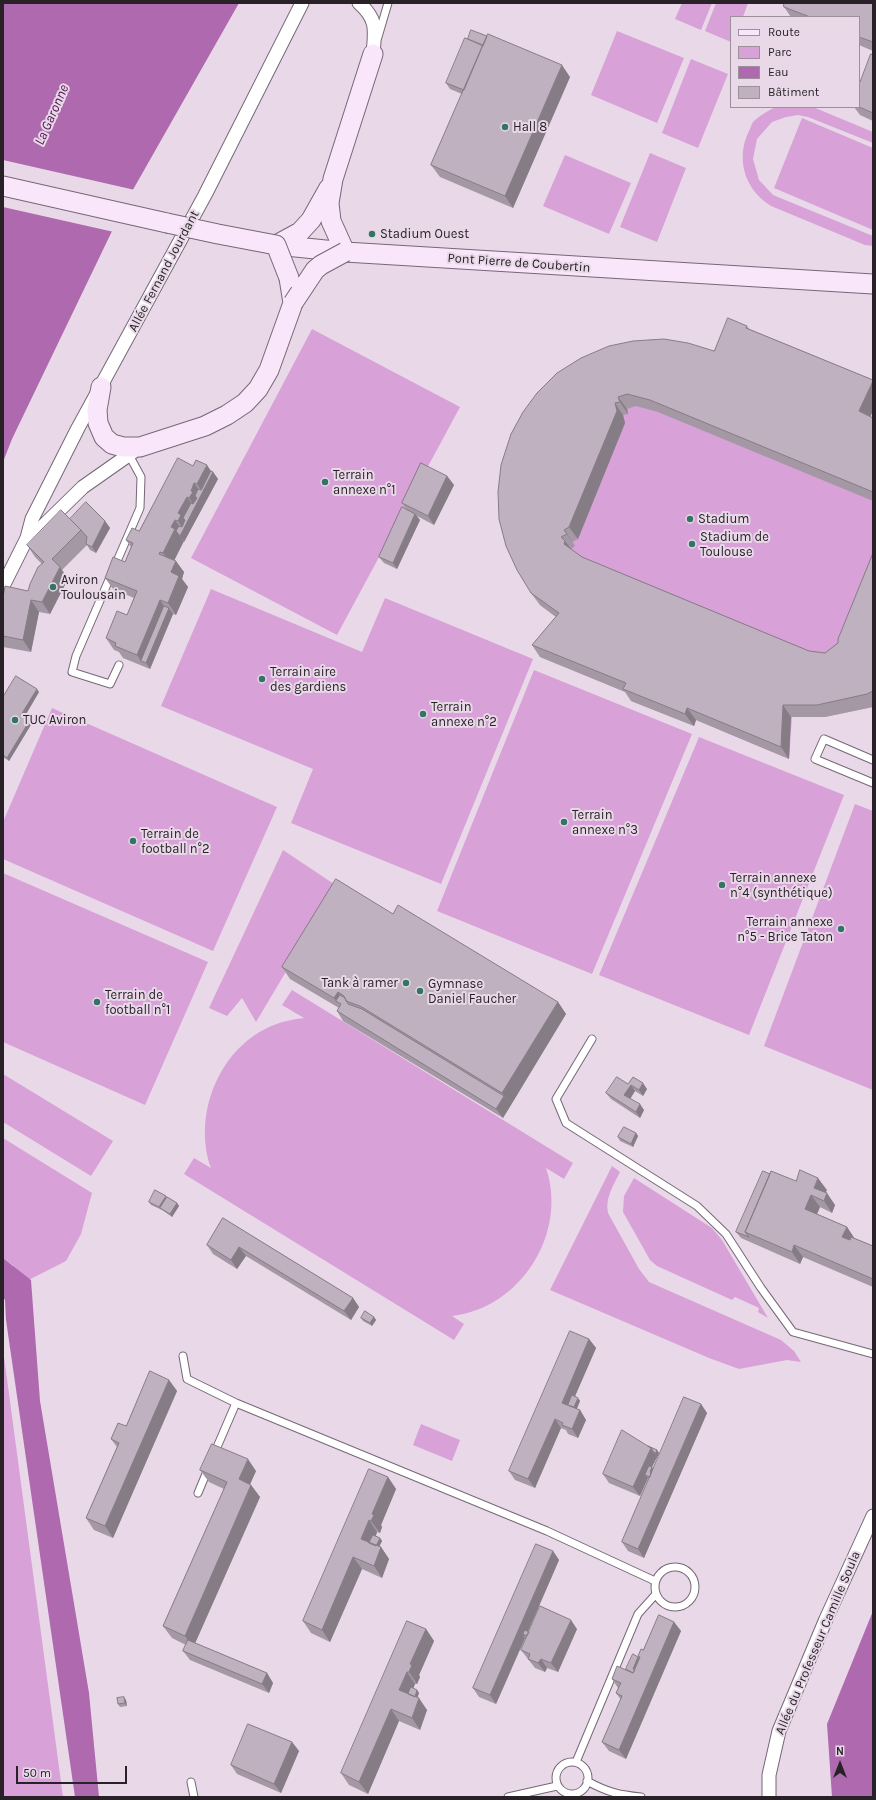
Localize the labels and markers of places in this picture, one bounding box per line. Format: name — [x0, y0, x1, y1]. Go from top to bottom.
place label: Hall 8 — [513, 119, 547, 135]
marker: Hall 8 — [500, 122, 510, 132]
place label: Stadium Ouest — [380, 226, 469, 242]
marker: Stadium Ouest — [367, 229, 377, 239]
place label: Terrain annexe n°1 — [333, 467, 396, 498]
marker: Terrain annexe n°1 — [320, 477, 330, 487]
place label: Stadium — [698, 511, 750, 527]
marker: Stadium — [685, 514, 695, 524]
place label: Stadium de Toulouse — [700, 529, 769, 560]
marker: Stadium de Toulouse — [687, 539, 697, 549]
place label: Aviron Toulousain — [61, 572, 126, 603]
marker: Aviron Toulousain — [48, 582, 58, 592]
place label: Terrain aire des gardiens — [270, 664, 346, 695]
marker: Terrain aire des gardiens — [257, 674, 267, 684]
place label: Terrain annexe n°2 — [431, 699, 497, 730]
marker: Terrain annexe n°2 — [418, 709, 428, 719]
place label: TUC Aviron — [23, 712, 86, 728]
marker: TUC Aviron — [10, 715, 20, 725]
place label: Terrain annexe n°3 — [572, 807, 638, 838]
marker: Terrain annexe n°3 — [559, 817, 569, 827]
place label: Terrain de football n°2 — [141, 826, 210, 857]
marker: Terrain de football n°2 — [128, 836, 138, 846]
place label: Terrain annexe n°4 (synthétique) — [730, 870, 833, 901]
marker: Terrain annexe n°4 (synthétique) — [717, 880, 727, 890]
place label: Terrain annexe n°5 - Brice Taton — [737, 914, 833, 945]
marker: Terrain annexe n°5 - Brice Taton — [836, 924, 846, 934]
place label: Tank à ramer — [322, 975, 398, 991]
place label: Gymnase Daniel Faucher — [428, 976, 516, 1007]
marker: Tank à ramer — [401, 978, 411, 988]
marker: Gymnase Daniel Faucher — [415, 986, 425, 996]
place label: Terrain de football n°1 — [105, 987, 170, 1018]
marker: Terrain de football n°1 — [92, 997, 102, 1007]

